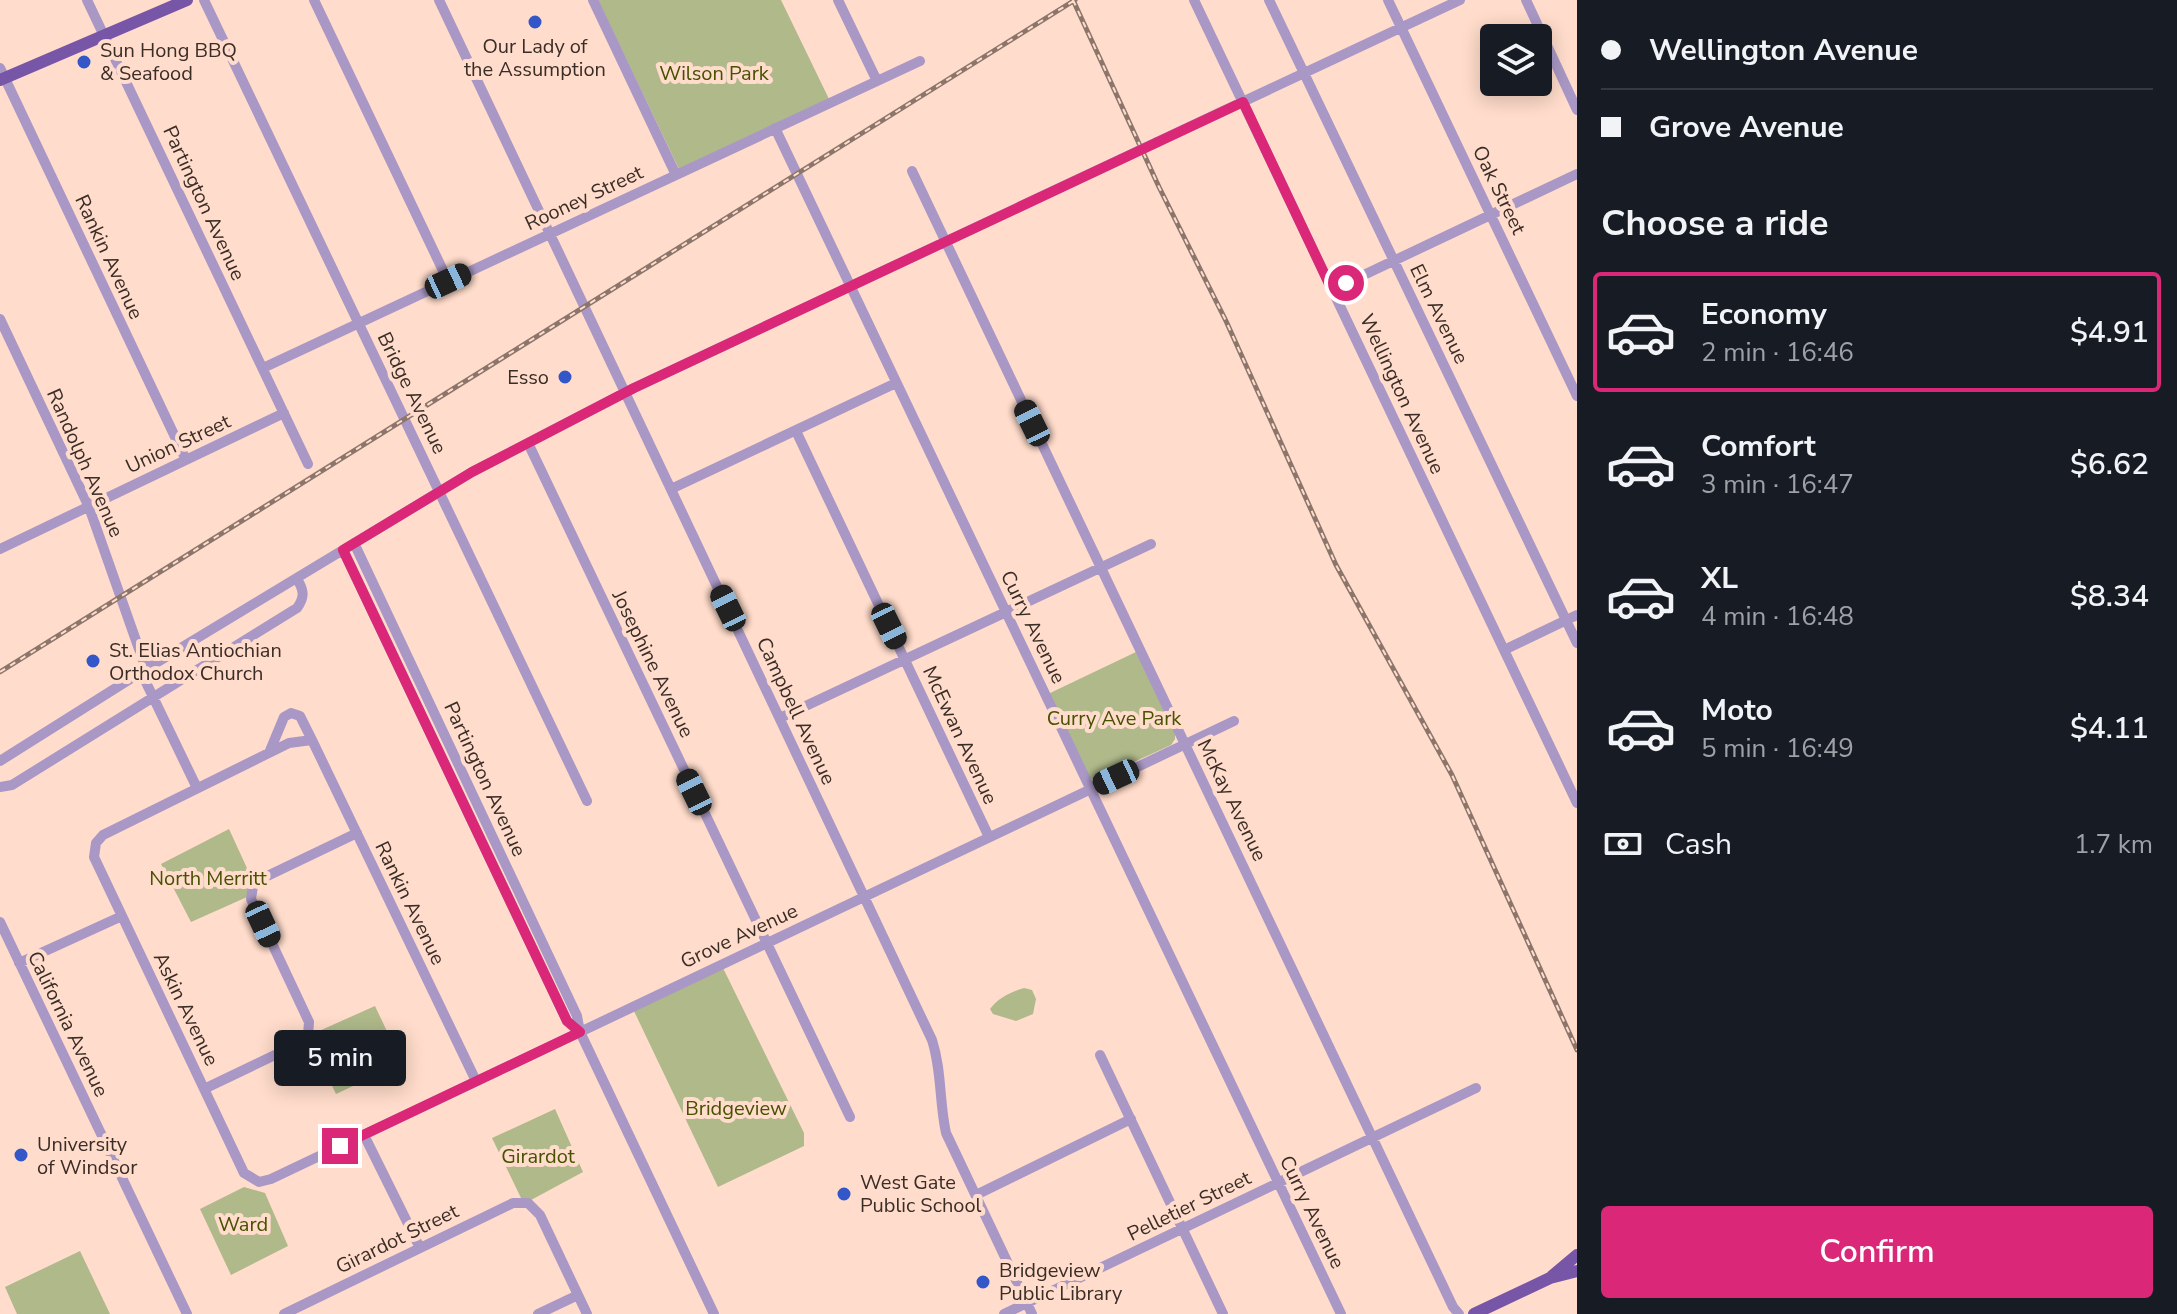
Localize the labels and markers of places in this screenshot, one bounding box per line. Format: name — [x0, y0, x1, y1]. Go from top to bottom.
marker: Our Lady of the Assumption — [526, 13, 544, 31]
place label: Our Lady of the Assumption — [464, 33, 606, 83]
place label: Sun Hong BBQ & Seafood — [100, 37, 237, 87]
marker: Sun Hong BBQ & Seafood — [75, 53, 93, 71]
place label: Esso — [507, 364, 549, 391]
marker: Esso — [556, 368, 574, 386]
place label: St. Elias Antiochian Orthodox Church — [109, 637, 282, 687]
marker: St. Elias Antiochian Orthodox Church — [84, 652, 102, 670]
place label: University of Windsor — [37, 1131, 137, 1181]
marker: University of Windsor — [12, 1146, 30, 1164]
place label: West Gate Public School — [860, 1169, 982, 1219]
marker: West Gate Public School — [835, 1185, 853, 1203]
place label: Bridgeview Public Library — [999, 1257, 1123, 1307]
marker: Bridgeview Public Library — [974, 1273, 992, 1291]

